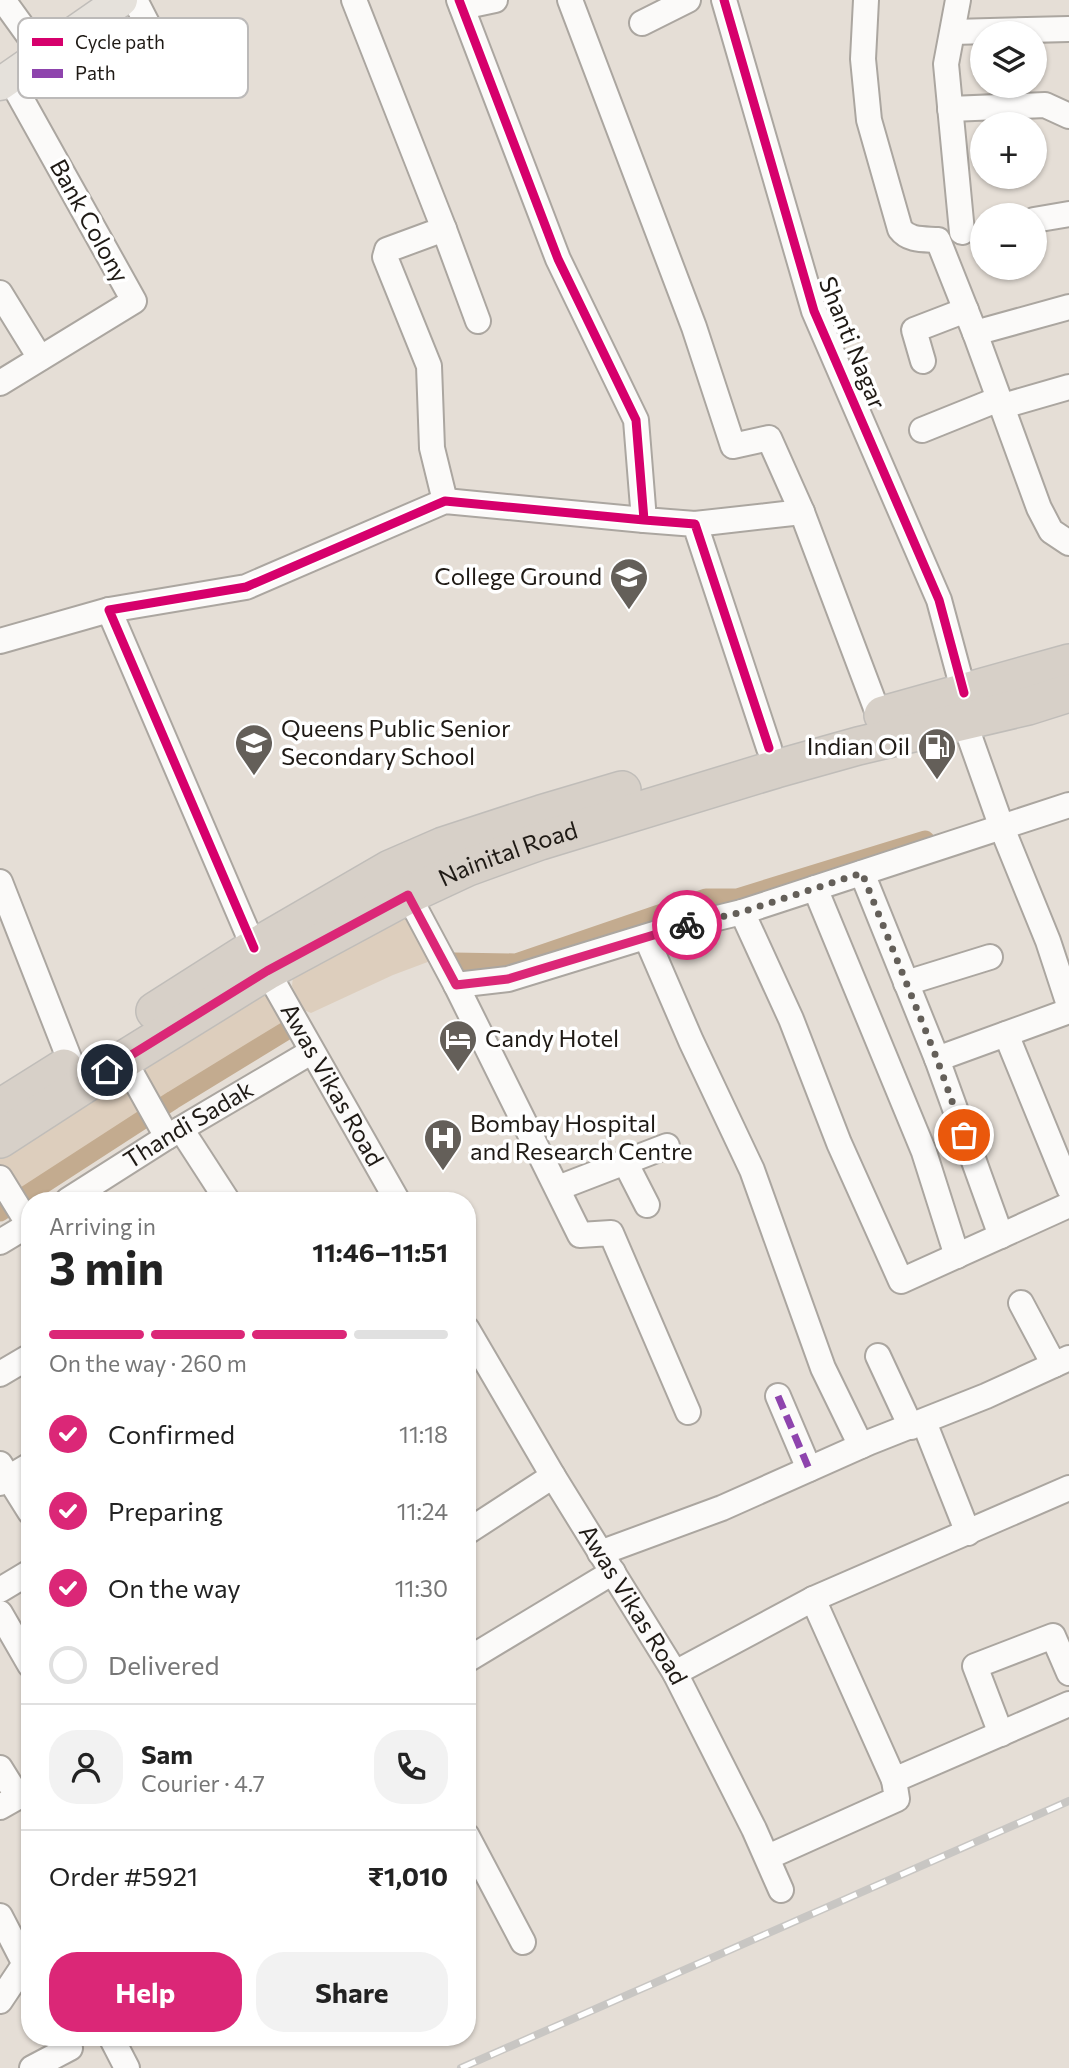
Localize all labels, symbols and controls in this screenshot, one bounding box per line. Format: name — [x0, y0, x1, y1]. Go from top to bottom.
legend — [18, 18, 248, 98]
map controls — [970, 21, 1047, 280]
button: layers — [970, 21, 1047, 98]
text: Cycle path — [75, 30, 165, 53]
text: Path — [75, 61, 116, 84]
button: + — [970, 112, 1047, 189]
street label: Bank Colony — [45, 154, 136, 287]
button: − — [970, 203, 1047, 280]
street label: Shanti Nagar — [814, 272, 893, 413]
school or university icon: College Ground — [608, 556, 650, 611]
place label: College Ground — [434, 561, 602, 590]
place label: Queens Public Senior Secondary School — [281, 713, 511, 770]
school or university icon: Queens Public Senior Secondary School — [233, 722, 275, 777]
fuel station icon: Indian Oil — [916, 726, 958, 781]
place label: Indian Oil — [807, 731, 910, 760]
street label: Nainital Road — [433, 814, 581, 892]
courier — [652, 890, 722, 960]
icon: bike — [668, 906, 706, 944]
street label: Awas Vikas Road — [275, 998, 391, 1171]
hotel icon: Candy Hotel — [437, 1018, 479, 1073]
place label: Candy Hotel — [485, 1023, 619, 1052]
pin — [77, 1040, 137, 1100]
icon: home — [88, 1051, 126, 1089]
street label: Thandi Sadak — [118, 1074, 258, 1174]
pin — [934, 1105, 994, 1165]
place label: Bombay Hospital and Research Centre — [470, 1108, 693, 1165]
icon: bag — [945, 1116, 983, 1154]
hospital icon: Bombay Hospital and Research Centre — [422, 1117, 464, 1172]
text: Arriving in — [49, 1212, 156, 1240]
text: 11:46–11:51 — [312, 1236, 448, 1267]
text: 3 min — [49, 1238, 164, 1294]
text: On the way · 260 m — [49, 1349, 247, 1377]
icon: check — [49, 1415, 87, 1453]
text: Confirmed — [108, 1418, 235, 1449]
text: 11:18 — [399, 1420, 448, 1448]
icon: check — [49, 1492, 87, 1530]
text: Preparing — [108, 1495, 223, 1526]
text: 11:24 — [397, 1497, 448, 1525]
street label: Awas Vikas Road — [574, 1519, 694, 1689]
icon: check — [49, 1569, 87, 1607]
text: On the way — [108, 1572, 241, 1603]
text: 11:30 — [395, 1574, 448, 1602]
text: Delivered — [108, 1649, 219, 1680]
button: person — [49, 1730, 123, 1804]
button: phone — [374, 1730, 448, 1804]
text: Sam — [141, 1738, 193, 1769]
text: Courier · 4.7 — [141, 1769, 265, 1797]
text: Order #5921 — [49, 1860, 198, 1891]
text: ₹1,010 — [368, 1860, 448, 1891]
button: Help — [49, 1952, 242, 2032]
button: Share — [256, 1952, 448, 2032]

